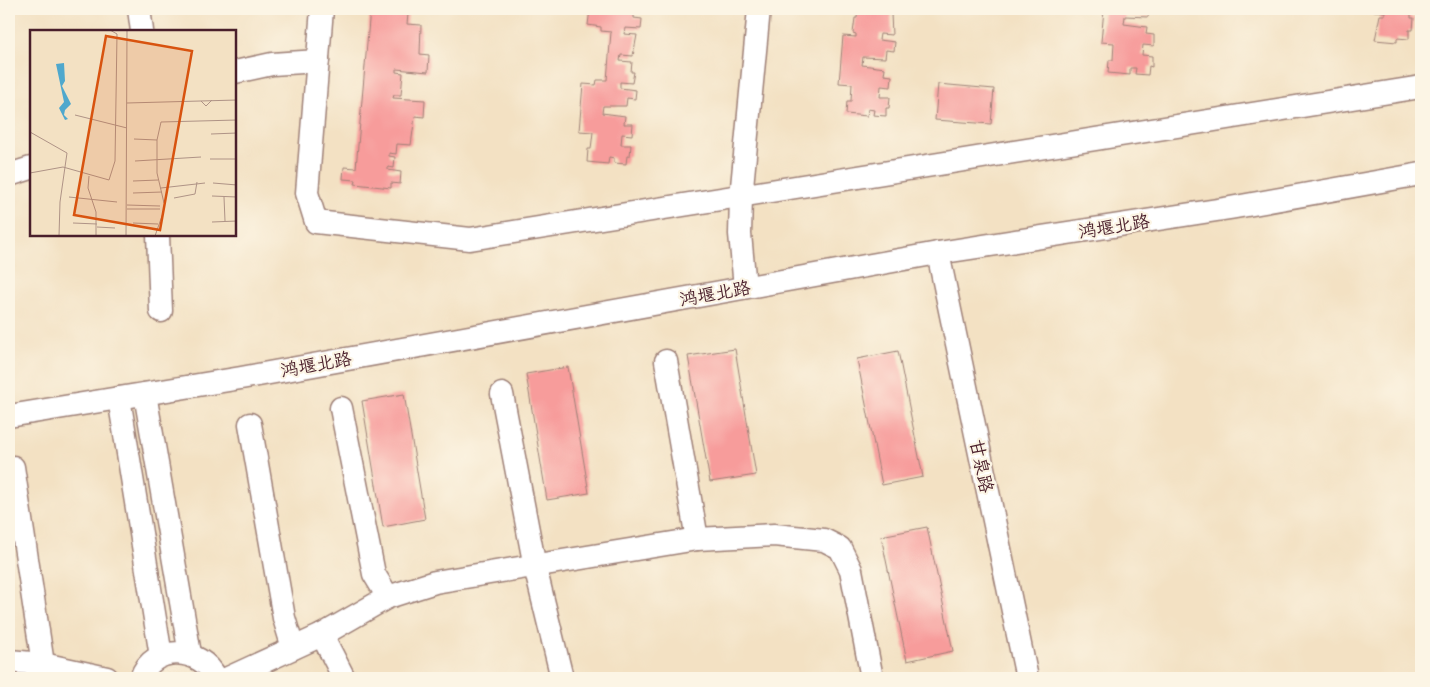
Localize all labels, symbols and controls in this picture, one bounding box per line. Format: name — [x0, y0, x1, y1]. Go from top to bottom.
inset map — [30, 30, 236, 236]
street label: 鸿堰北路 — [1077, 209, 1151, 243]
street label: 鸿堰北路 — [678, 275, 752, 311]
street label: 鸿堰北路 — [279, 346, 353, 382]
street label: 甘泉路 — [965, 437, 999, 495]

